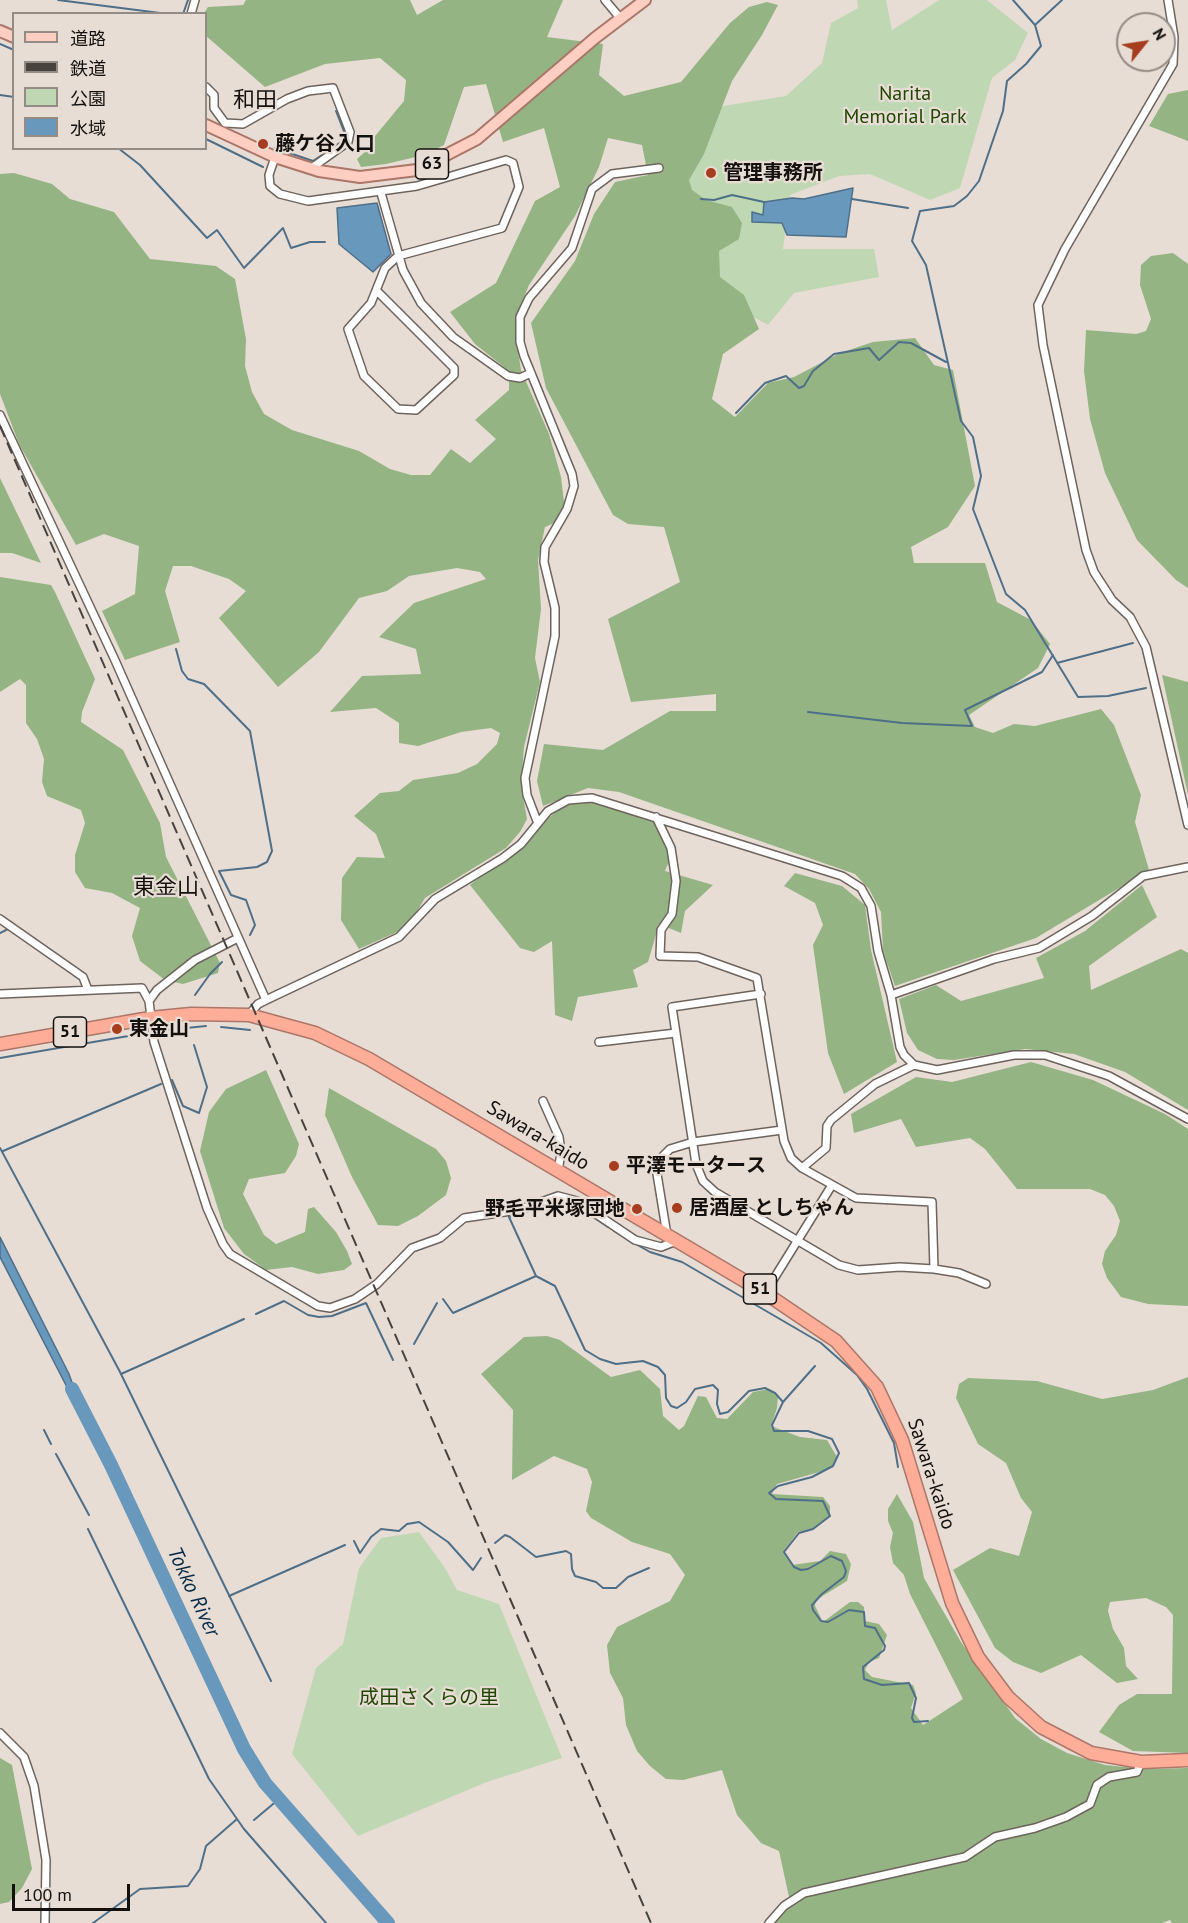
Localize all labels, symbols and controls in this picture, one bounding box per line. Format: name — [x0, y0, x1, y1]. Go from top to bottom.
legend — [12, 12, 207, 150]
north arrow — [1116, 12, 1176, 72]
text: N — [1149, 24, 1171, 44]
text: 道路 — [70, 27, 106, 50]
text: 鉄道 — [70, 57, 106, 80]
park label: Narita Memorial Park — [844, 82, 966, 129]
text: 公園 — [70, 87, 106, 110]
district label: 和田 — [233, 88, 277, 114]
text: 水域 — [70, 117, 106, 140]
place label: 藤ケ谷入口 — [275, 132, 375, 156]
marker: 藤ケ谷入口 — [256, 137, 270, 151]
road number: 63 — [416, 149, 448, 179]
place label: 管理事務所 — [723, 161, 823, 185]
marker: 管理事務所 — [704, 166, 718, 180]
district label: 東金山 — [133, 875, 199, 901]
road number: 51 — [54, 1017, 86, 1047]
place label: 東金山 — [129, 1017, 189, 1041]
marker: 東金山 — [110, 1022, 124, 1036]
street label: Sawara-kaido — [482, 1096, 594, 1176]
place label: 平澤モータース — [626, 1154, 766, 1178]
marker: 平澤モータース — [607, 1159, 621, 1173]
place label: 居酒屋 としちゃん — [689, 1196, 854, 1220]
place label: 野毛平米塚団地 — [485, 1197, 625, 1221]
marker: 居酒屋 としちゃん — [670, 1201, 684, 1215]
marker: 野毛平米塚団地 — [630, 1202, 644, 1216]
road number: 51 — [744, 1274, 777, 1304]
street label: Sawara-kaido — [902, 1415, 960, 1533]
water label: Tokko River — [161, 1543, 225, 1641]
park label: 成田さくらの里 — [359, 1686, 499, 1710]
scale bar — [15, 1872, 134, 1910]
text: 100 m — [23, 1883, 72, 1906]

